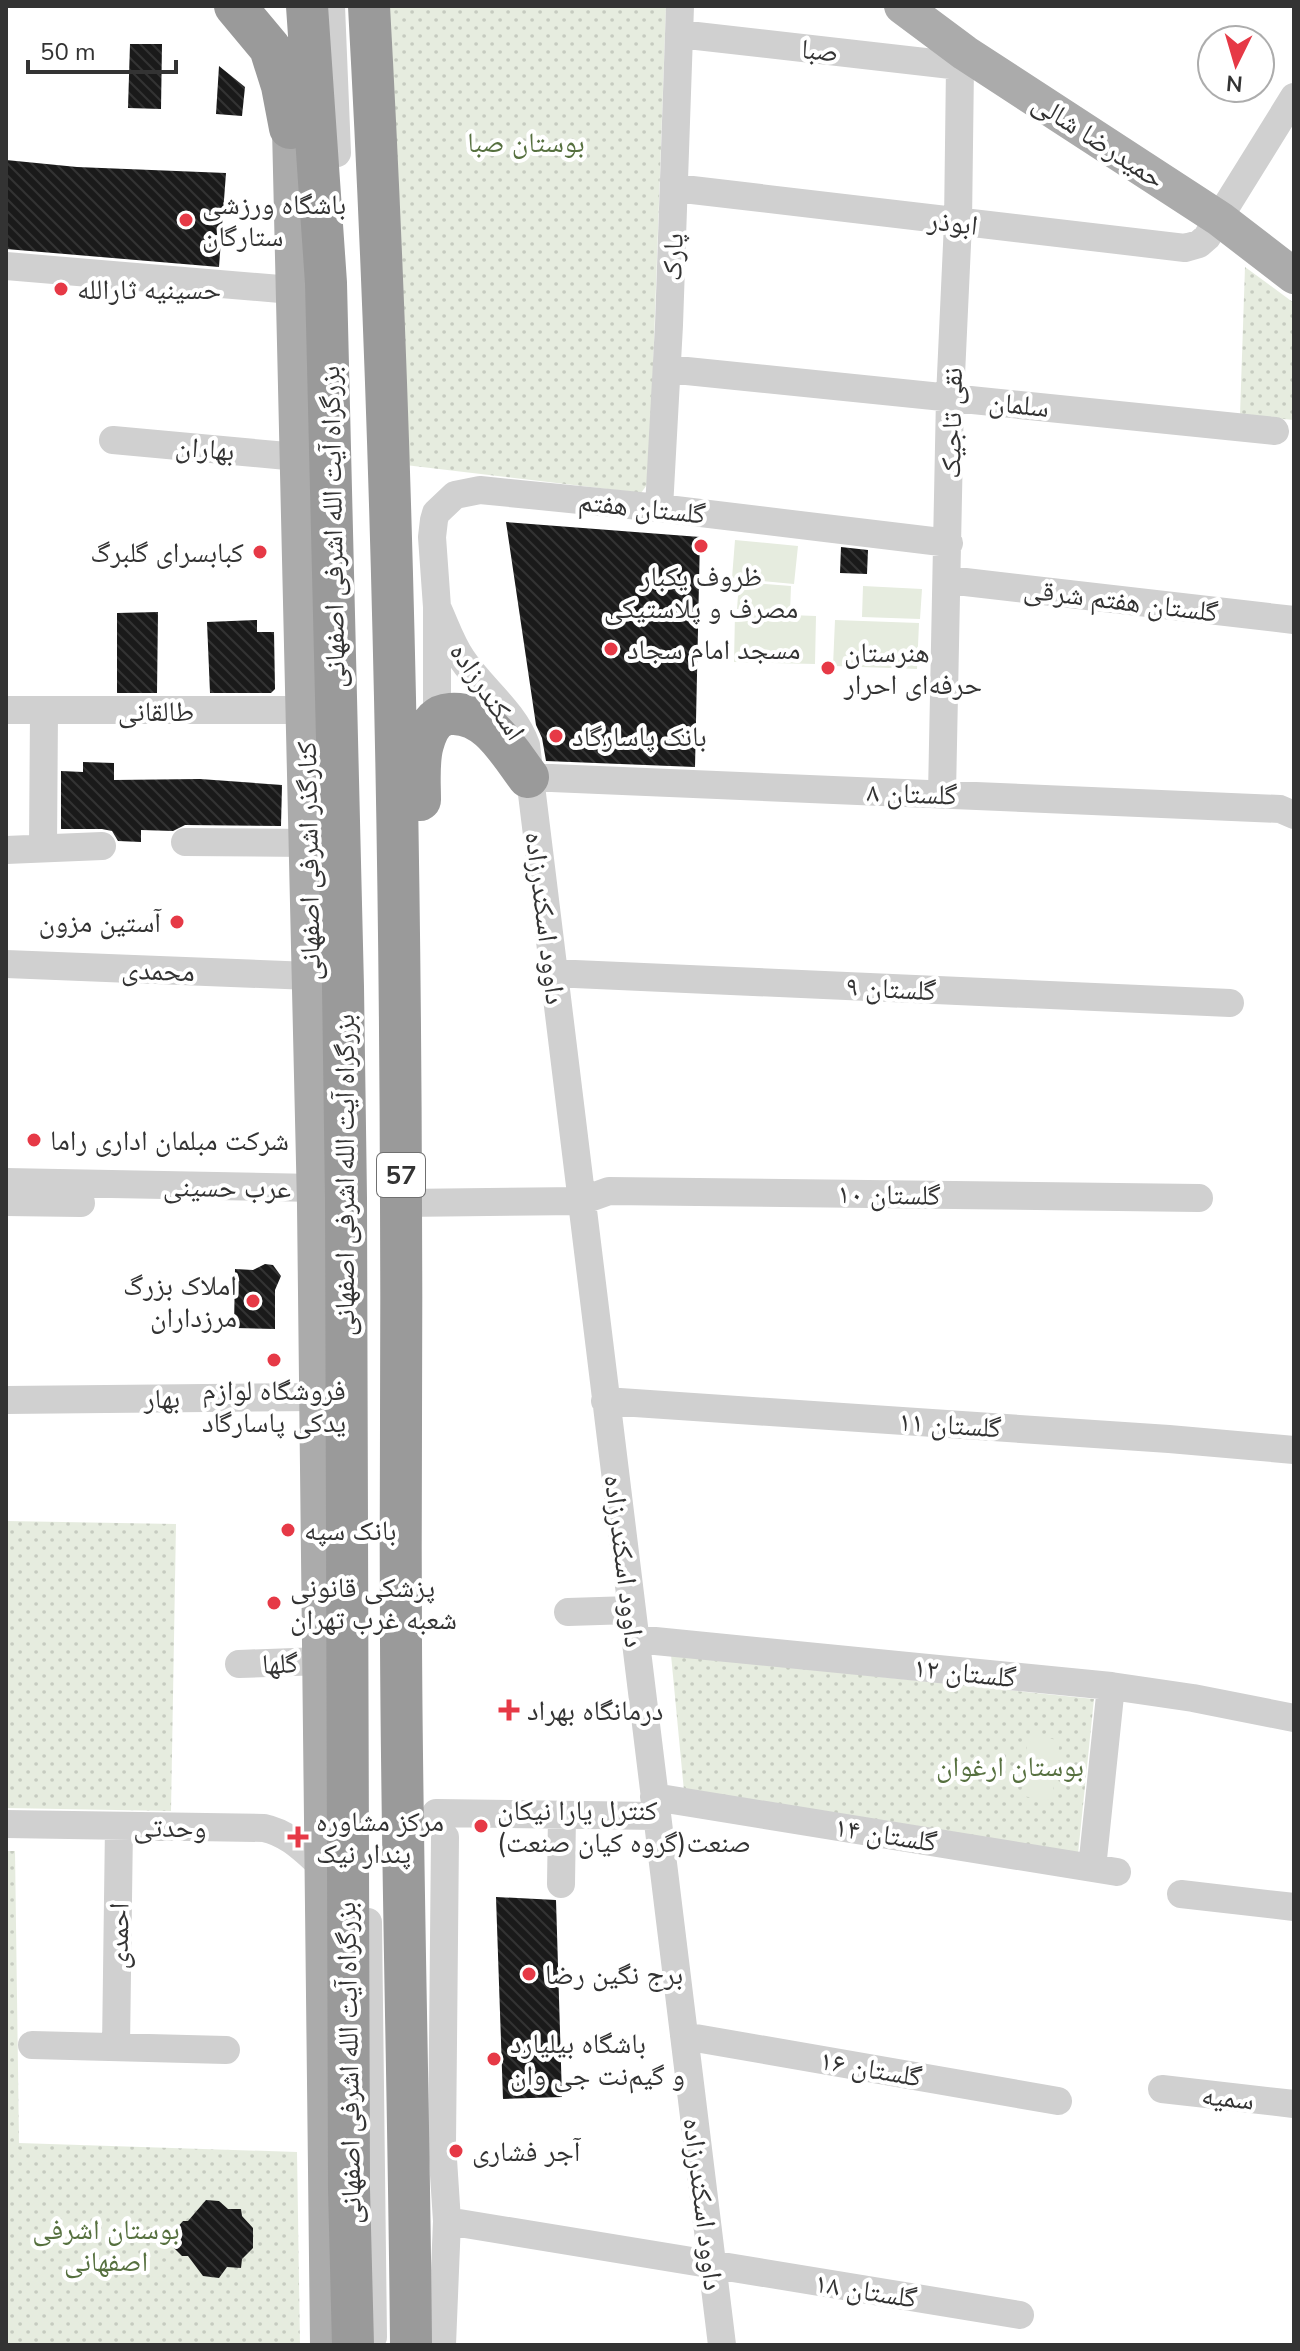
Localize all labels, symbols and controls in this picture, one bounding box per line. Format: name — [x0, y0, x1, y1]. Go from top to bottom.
scale bar — [28, 24, 176, 74]
north arrow — [1196, 24, 1276, 104]
street label: صبا — [799, 30, 840, 72]
text: 50 m — [40, 36, 96, 68]
text: N — [1225, 67, 1244, 99]
street label: حمیدرضا شالی — [1025, 84, 1172, 198]
park label: بوستان صبا — [467, 124, 585, 162]
place label: باشگاه ورزشی ستارگان — [202, 186, 346, 256]
street label: ابوذر — [925, 201, 980, 245]
marker: باشگاه ورزشی ستارگان — [177, 211, 195, 229]
street label: پارک — [653, 233, 693, 282]
place label: حسینیه ثارالله — [77, 271, 221, 309]
marker: حسینیه ثارالله — [52, 280, 70, 298]
street label: بزرگراه آیت الله اشرفی اصفهانی — [311, 365, 355, 689]
street label: نقی تاجیک — [932, 367, 972, 479]
street label: سلمان — [987, 383, 1051, 427]
street label: بهاران — [174, 427, 236, 471]
street label: گلستان هفتم — [576, 482, 708, 534]
place label: کبابسرای گلبرگ — [90, 534, 244, 572]
marker: ظروف یکبار مصرف و پلاستیکی — [692, 537, 710, 555]
marker: کبابسرای گلبرگ — [251, 543, 269, 561]
place label: ظروف یکبار مصرف و پلاستیکی — [604, 558, 798, 628]
street label: گلستان هفتم شرقی — [1021, 570, 1221, 632]
place label: مسجد امام سجاد — [627, 631, 801, 669]
place label: هنرستان حرفه‌ای احرار — [843, 634, 982, 704]
street label: اسکندرزاده — [440, 635, 534, 748]
marker: مسجد امام سجاد — [602, 640, 620, 658]
marker: هنرستان حرفه‌ای احرار — [819, 659, 837, 677]
street label: طالقانی — [118, 693, 194, 731]
place label: بانک پاسارگاد — [572, 718, 707, 756]
marker: بانک پاسارگاد — [547, 727, 565, 745]
street label: کنارگذر اشرفی اصفهانی — [288, 741, 330, 981]
street label: گلستان ٨ — [866, 773, 958, 815]
street label: داوود اسکندرزاده — [516, 829, 574, 1007]
place label: آستین مزون — [39, 904, 162, 942]
marker: آستین مزون — [168, 913, 186, 931]
street label: محمدی — [121, 951, 195, 991]
street label: گلستان ۹ — [845, 968, 937, 1010]
street label: بزرگراه آیت الله اشرفی اصفهانی — [326, 1014, 364, 1336]
place label: شرکت مبلمان اداری راما — [50, 1122, 289, 1160]
marker: شرکت مبلمان اداری راما — [25, 1131, 43, 1149]
road number: 57 — [377, 1153, 425, 1197]
street label: عرب حسینی — [163, 1168, 291, 1208]
street label: گلستان ۱۰ — [837, 1175, 941, 1215]
place label: املاک بزرگ مرزداران — [123, 1267, 237, 1337]
marker: املاک بزرگ مرزداران — [244, 1292, 262, 1310]
marker: فروشگاه لوازم یدکی پاسارگاد — [265, 1351, 283, 1369]
place label: فروشگاه لوازم یدکی پاسارگاد — [202, 1372, 346, 1442]
street label: بهار — [143, 1380, 180, 1418]
street label: گلستان ۱۱ — [897, 1402, 1003, 1448]
street label: داوود اسکندرزاده — [595, 1472, 653, 1650]
place label: بانک سپه — [304, 1512, 397, 1550]
marker: بانک سپه — [279, 1521, 297, 1539]
place label: پزشکی قانونی شعبه غرب تهران — [290, 1569, 457, 1639]
marker: پزشکی قانونی شعبه غرب تهران — [265, 1594, 283, 1612]
street label: گلها — [261, 1644, 299, 1684]
street label: گلستان ۱۲ — [912, 1649, 1018, 1697]
place label: درمانگاه بهراد — [527, 1692, 663, 1730]
marker: درمانگاه بهراد — [498, 1699, 520, 1721]
park label: بوستان ارغوان — [936, 1748, 1084, 1786]
place label: کنترل یارا نیکان صنعت(گروه کیان صنعت) — [497, 1792, 751, 1862]
place label: مرکز مشاوره پندار نیک — [316, 1803, 444, 1873]
street label: وحدتی — [133, 1808, 207, 1848]
street label: گلستان ۱۴ — [832, 1808, 940, 1862]
marker: کنترل یارا نیکان صنعت(گروه کیان صنعت) — [472, 1817, 490, 1835]
marker: مرکز مشاوره پندار نیک — [287, 1826, 309, 1848]
street label: بزرگراه آیت الله اشرفی اصفهانی — [327, 1901, 371, 2225]
street label: احمدی — [99, 1902, 139, 1970]
place label: برج نگین رضا — [545, 1956, 683, 1994]
marker: برج نگین رضا — [520, 1965, 538, 1983]
place label: باشگاه بیلیارد و گیم‌نت جی وان — [510, 2025, 685, 2095]
street label: گلستان ۱۶ — [817, 2041, 925, 2097]
marker: باشگاه بیلیارد و گیم‌نت جی وان — [485, 2050, 503, 2068]
street label: سمیه — [1200, 2076, 1256, 2120]
street label: داوود اسکندرزاده — [674, 2115, 732, 2293]
place label: آجر فشاری — [472, 2133, 581, 2171]
marker: آجر فشاری — [447, 2142, 465, 2160]
park label: بوستان اشرفی اصفهانی — [32, 2211, 180, 2281]
street label: گلستان ۱۸ — [812, 2264, 920, 2318]

